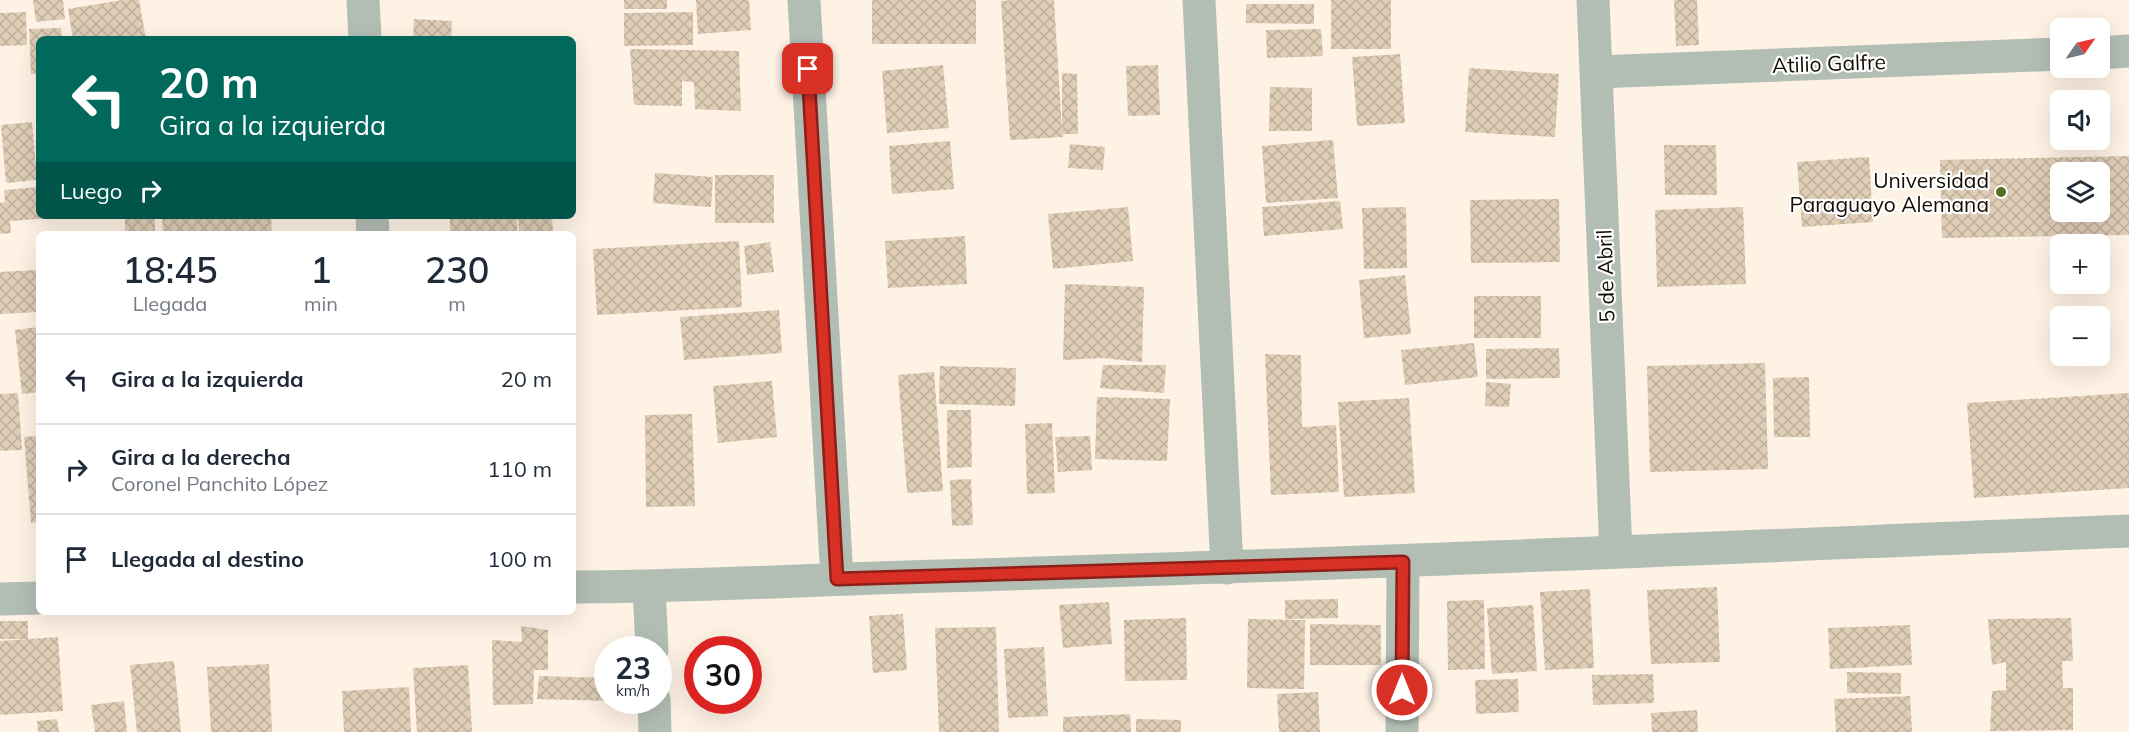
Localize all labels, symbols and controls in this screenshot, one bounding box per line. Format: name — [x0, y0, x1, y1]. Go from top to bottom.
north arrow — [2050, 18, 2110, 78]
map controls — [2050, 18, 2110, 366]
pin — [782, 43, 833, 94]
street label: Atilio Galfre — [1772, 48, 1886, 78]
icon: arrive — [791, 52, 824, 85]
text: 20 m — [159, 56, 259, 109]
icon: left — [60, 60, 138, 138]
button: sound — [2050, 90, 2110, 150]
text: Gira a la izquierda — [159, 108, 386, 142]
button: layers — [2050, 162, 2110, 222]
place label: Universidad Paraguayo Alemana — [1790, 167, 1989, 217]
icon: right — [134, 174, 167, 207]
text: Luego — [60, 177, 122, 205]
marker: Universidad Paraguayo Alemana — [1994, 185, 2008, 199]
street label: 5 de Abril — [1590, 229, 1620, 323]
button: + — [2050, 234, 2110, 294]
text: 18:45 — [123, 247, 217, 292]
text: 1 — [310, 247, 332, 292]
text: 230 — [425, 247, 489, 292]
text: Llegada — [133, 291, 207, 316]
text: min — [304, 291, 338, 316]
text: m — [448, 291, 466, 316]
button: − — [2050, 306, 2110, 366]
icon: left — [60, 363, 93, 396]
text: Gira a la izquierda — [111, 365, 304, 393]
text: 20 m — [501, 365, 552, 393]
text: Gira a la derecha — [111, 443, 291, 471]
icon: right — [60, 453, 93, 486]
text: 110 m — [487, 455, 552, 483]
text: Coronel Panchito López — [111, 471, 328, 496]
icon: arrive — [60, 543, 93, 576]
text: Llegada al destino — [111, 545, 304, 573]
text: 100 m — [487, 545, 552, 573]
speed limit sign: 30 — [684, 636, 762, 714]
text: 23 — [615, 649, 651, 687]
position arrow — [1370, 658, 1434, 722]
text: km/h — [616, 681, 650, 700]

